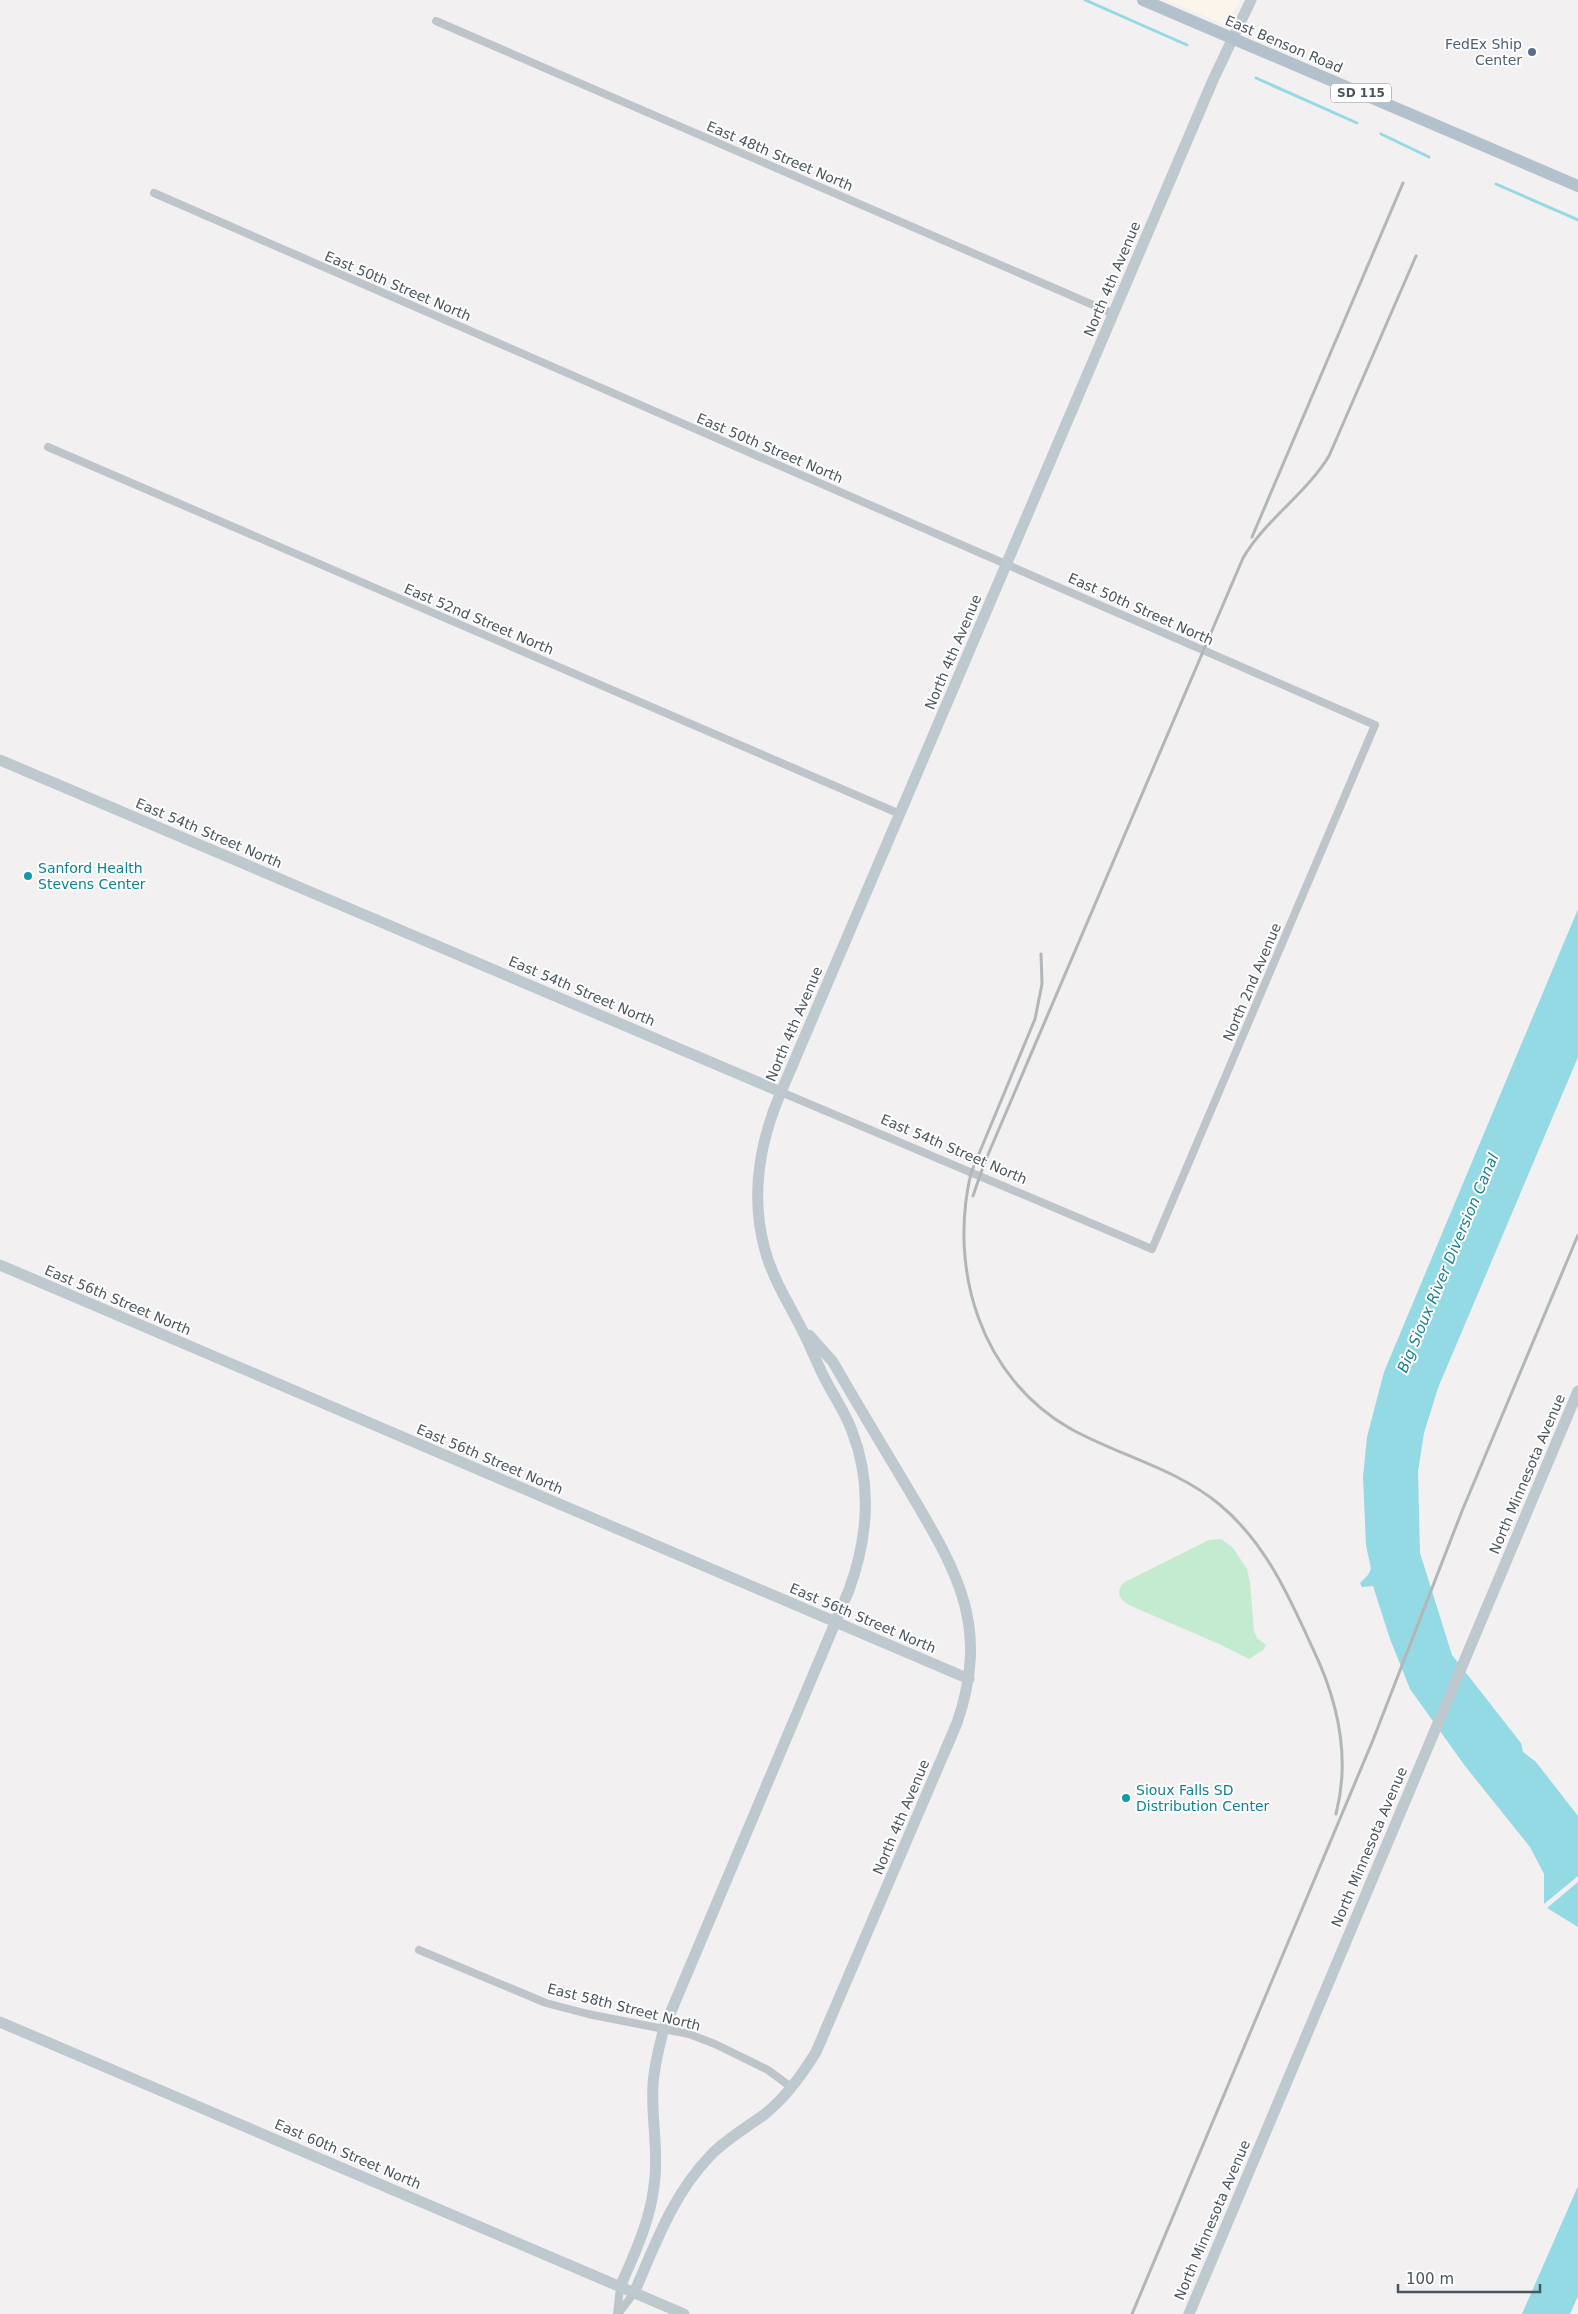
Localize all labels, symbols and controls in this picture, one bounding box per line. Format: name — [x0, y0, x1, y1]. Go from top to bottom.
street label: East Benson Road — [1223, 12, 1345, 76]
place label: FedEx Ship Center — [1445, 36, 1522, 68]
marker: FedEx Ship Center — [1526, 46, 1538, 58]
road number: SD 115 — [1331, 84, 1391, 102]
street label: East 48th Street North — [704, 118, 856, 194]
street label: North 4th Avenue — [1081, 219, 1143, 339]
street label: East 50th Street North — [322, 248, 474, 324]
street label: East 50th Street North — [694, 410, 846, 486]
street label: East 50th Street North — [1066, 570, 1216, 648]
street label: East 52nd Street North — [402, 580, 556, 658]
street label: North 4th Avenue — [922, 592, 984, 712]
street label: East 54th Street North — [133, 795, 285, 871]
place label: Sanford Health Stevens Center — [38, 860, 146, 892]
marker: Sanford Health Stevens Center — [22, 870, 34, 882]
street label: North 2nd Avenue — [1220, 921, 1284, 1043]
street label: East 54th Street North — [506, 953, 658, 1029]
street label: North 4th Avenue — [763, 964, 825, 1084]
street label: East 54th Street North — [878, 1111, 1030, 1187]
water label: Big Sioux River Diversion Canal — [1394, 1150, 1503, 1375]
street label: East 56th Street North — [42, 1262, 194, 1338]
street label: North Minnesota Avenue — [1486, 1392, 1568, 1556]
street label: East 56th Street North — [414, 1421, 566, 1497]
street label: East 56th Street North — [787, 1580, 939, 1656]
street label: North 4th Avenue — [870, 1757, 932, 1877]
street label: North Minnesota Avenue — [1328, 1765, 1410, 1929]
place label: Sioux Falls SD Distribution Center — [1136, 1782, 1269, 1814]
marker: Sioux Falls SD Distribution Center — [1120, 1792, 1132, 1804]
street label: East 58th Street North — [546, 1980, 702, 2034]
street label: East 60th Street North — [272, 2116, 424, 2192]
street label: North Minnesota Avenue — [1171, 2138, 1253, 2302]
scale bar — [1398, 2262, 1540, 2294]
text: 100 m — [1406, 2270, 1454, 2288]

